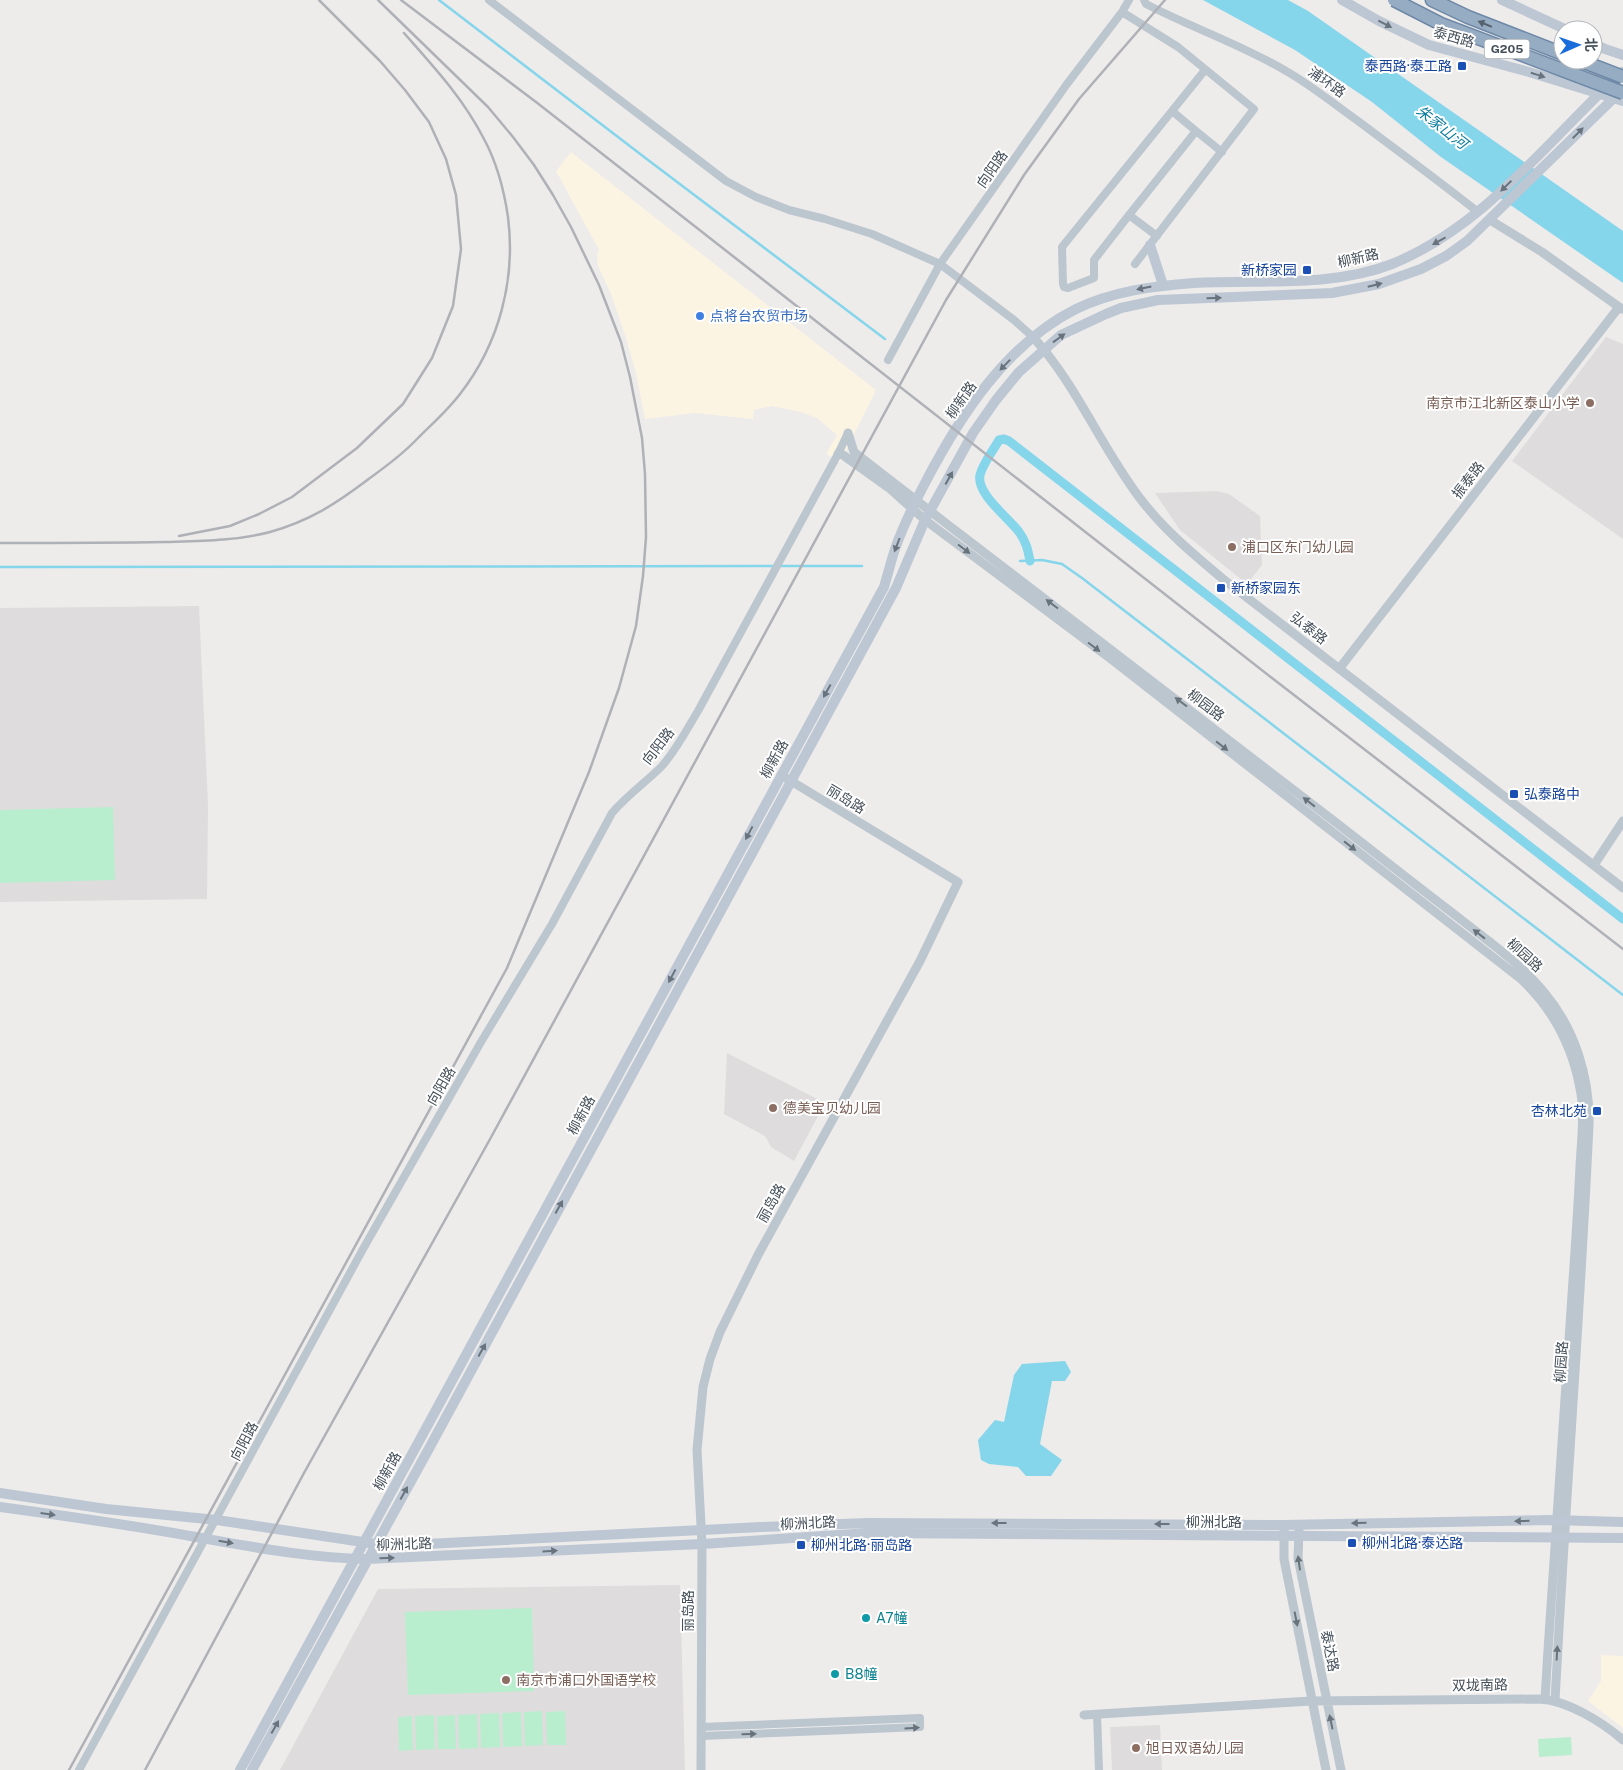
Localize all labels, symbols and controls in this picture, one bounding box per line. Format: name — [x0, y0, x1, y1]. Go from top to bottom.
one-way arrow — [1377, 20, 1392, 28]
one-way arrow — [1477, 20, 1492, 28]
north arrow — [1553, 20, 1603, 70]
street label: 泰西路 — [1432, 24, 1476, 50]
text: 北 — [1583, 37, 1599, 52]
road number: G205 — [1484, 40, 1530, 59]
place label: 泰西路·泰工路 — [1365, 58, 1452, 74]
marker: 泰西路·泰工路 — [1456, 60, 1468, 72]
street label: 浦环路 — [1305, 63, 1349, 101]
one-way arrow — [1531, 71, 1546, 79]
water label: 朱家山河 — [1413, 102, 1473, 154]
one-way arrow — [1572, 128, 1584, 140]
street label: 向阳路 — [973, 147, 1011, 191]
one-way arrow — [1500, 180, 1512, 192]
one-way arrow — [1431, 237, 1446, 245]
street label: 柳新路 — [1336, 245, 1380, 271]
place label: 新桥家园 — [1241, 262, 1297, 278]
marker: 新桥家园 — [1301, 264, 1313, 276]
one-way arrow — [1368, 281, 1383, 289]
one-way arrow — [1136, 284, 1152, 292]
one-way arrow — [1206, 293, 1222, 301]
place label: 点将台农贸市场 — [710, 308, 808, 324]
marker: 点将台农贸市场 — [694, 310, 706, 322]
one-way arrow — [1052, 332, 1065, 343]
one-way arrow — [999, 359, 1011, 371]
street label: 柳新路 — [942, 378, 980, 422]
place label: 南京市江北新区泰山小学 — [1426, 395, 1580, 411]
marker: 南京市江北新区泰山小学 — [1584, 397, 1596, 409]
street label: 振泰路 — [1449, 459, 1487, 501]
one-way arrow — [945, 470, 953, 485]
one-way arrow — [893, 538, 901, 553]
place label: 浦口区东门幼儿园 — [1242, 539, 1354, 555]
marker: 浦口区东门幼儿园 — [1226, 541, 1238, 553]
one-way arrow — [957, 544, 970, 555]
place label: 新桥家园东 — [1231, 580, 1301, 596]
marker: 新桥家园东 — [1215, 582, 1227, 594]
one-way arrow — [1045, 599, 1058, 609]
street label: 弘泰路 — [1288, 609, 1330, 647]
one-way arrow — [1087, 641, 1100, 652]
one-way arrow — [823, 683, 831, 698]
street label: 柳园路 — [1184, 686, 1228, 724]
one-way arrow — [1175, 697, 1188, 708]
street label: 向阳路 — [639, 725, 677, 767]
street label: 柳新路 — [757, 737, 791, 781]
one-way arrow — [1215, 741, 1228, 752]
street label: 丽岛路 — [824, 781, 868, 817]
place label: 弘泰路中 — [1524, 786, 1580, 802]
marker: 弘泰路中 — [1508, 788, 1520, 800]
one-way arrow — [1303, 796, 1316, 807]
one-way arrow — [745, 826, 753, 841]
one-way arrow — [1344, 841, 1357, 852]
one-way arrow — [1473, 928, 1486, 939]
street label: 柳园路 — [1504, 935, 1546, 975]
one-way arrow — [668, 969, 676, 983]
street label: 向阳路 — [424, 1064, 458, 1108]
street label: 柳新路 — [564, 1093, 598, 1137]
place label: 德美宝贝幼儿园 — [783, 1100, 881, 1116]
marker: 德美宝贝幼儿园 — [767, 1102, 779, 1114]
place label: 杏林北苑 — [1531, 1103, 1587, 1119]
marker: 杏林北苑 — [1591, 1105, 1603, 1117]
street label: 丽岛路 — [754, 1181, 788, 1225]
one-way arrow — [555, 1200, 563, 1215]
street label: 柳园路 — [1552, 1340, 1570, 1384]
one-way arrow — [478, 1343, 486, 1357]
street label: 向阳路 — [227, 1419, 261, 1463]
street label: 柳新路 — [370, 1449, 404, 1493]
one-way arrow — [400, 1486, 408, 1500]
one-way arrow — [41, 1510, 57, 1518]
street label: 柳洲北路 — [780, 1514, 836, 1532]
street label: 柳洲北路 — [1186, 1514, 1242, 1530]
one-way arrow — [1514, 1517, 1530, 1525]
one-way arrow — [991, 1519, 1007, 1527]
one-way arrow — [1154, 1520, 1170, 1528]
one-way arrow — [1351, 1520, 1367, 1528]
street label: 柳洲北路 — [376, 1535, 432, 1553]
place label: 柳州北路·泰达路 — [1362, 1535, 1463, 1551]
place label: 柳州北路·丽岛路 — [811, 1537, 912, 1553]
marker: 柳州北路·泰达路 — [1346, 1537, 1358, 1549]
one-way arrow — [218, 1539, 234, 1547]
marker: 柳州北路·丽岛路 — [795, 1539, 807, 1551]
one-way arrow — [542, 1547, 558, 1555]
one-way arrow — [380, 1554, 396, 1562]
one-way arrow — [1295, 1555, 1303, 1571]
street label: 丽岛路 — [680, 1590, 696, 1632]
place label: A7幢 — [876, 1610, 908, 1626]
marker: A7幢 — [860, 1612, 872, 1624]
one-way arrow — [1292, 1612, 1300, 1628]
street label: 泰达路 — [1318, 1629, 1342, 1673]
one-way arrow — [1554, 1644, 1562, 1660]
place label: B8幢 — [845, 1666, 877, 1682]
marker: B8幢 — [829, 1668, 841, 1680]
place label: 南京市浦口外国语学校 — [516, 1672, 656, 1688]
marker: 南京市浦口外国语学校 — [500, 1674, 512, 1686]
street label: 双垅南路 — [1452, 1677, 1508, 1693]
one-way arrow — [1327, 1715, 1335, 1730]
one-way arrow — [271, 1720, 279, 1735]
one-way arrow — [904, 1723, 920, 1731]
one-way arrow — [742, 1729, 758, 1737]
place label: 旭日双语幼儿园 — [1146, 1740, 1244, 1756]
marker: 旭日双语幼儿园 — [1130, 1742, 1142, 1754]

